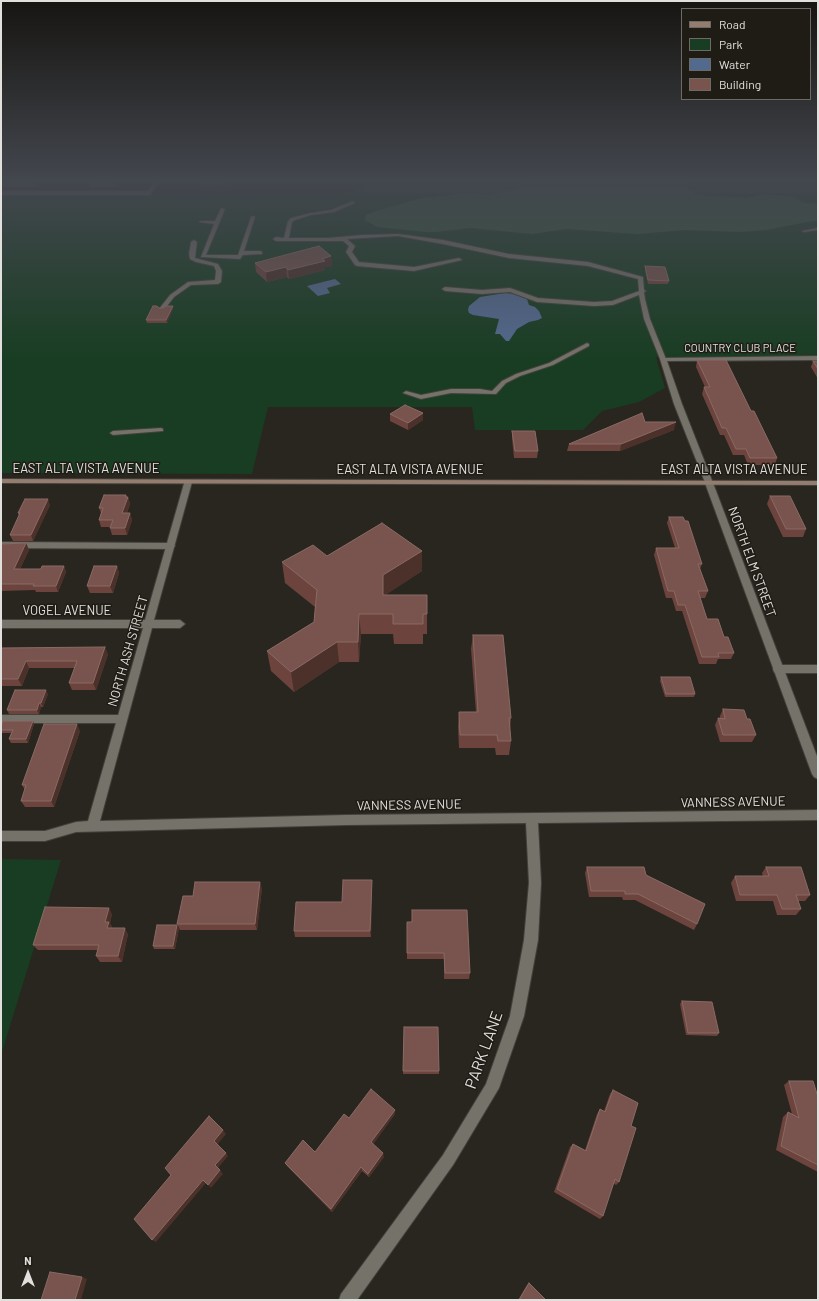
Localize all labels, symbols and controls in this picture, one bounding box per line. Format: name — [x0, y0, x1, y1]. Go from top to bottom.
legend — [681, 8, 811, 100]
text: Road — [719, 17, 746, 31]
text: Park — [719, 37, 743, 51]
text: Water — [719, 57, 750, 71]
text: Building — [719, 77, 761, 91]
street label: COUNTRY CLUB PLACE — [684, 341, 796, 355]
street label: EAST ALTA VISTA AVENUE — [12, 461, 160, 477]
street label: EAST ALTA VISTA AVENUE — [336, 462, 484, 478]
street label: EAST ALTA VISTA AVENUE — [660, 462, 808, 478]
street label: NORTH ELM STREET — [725, 505, 779, 619]
street label: NORTH ASH STREET — [105, 593, 151, 709]
street label: VOGEL AVENUE — [23, 603, 111, 619]
street label: VANNESS AVENUE — [680, 793, 786, 811]
street label: VANNESS AVENUE — [356, 796, 462, 814]
street label: PARK LANE — [461, 1009, 507, 1091]
north arrow — [8, 1253, 48, 1293]
text: N — [24, 1254, 32, 1267]

